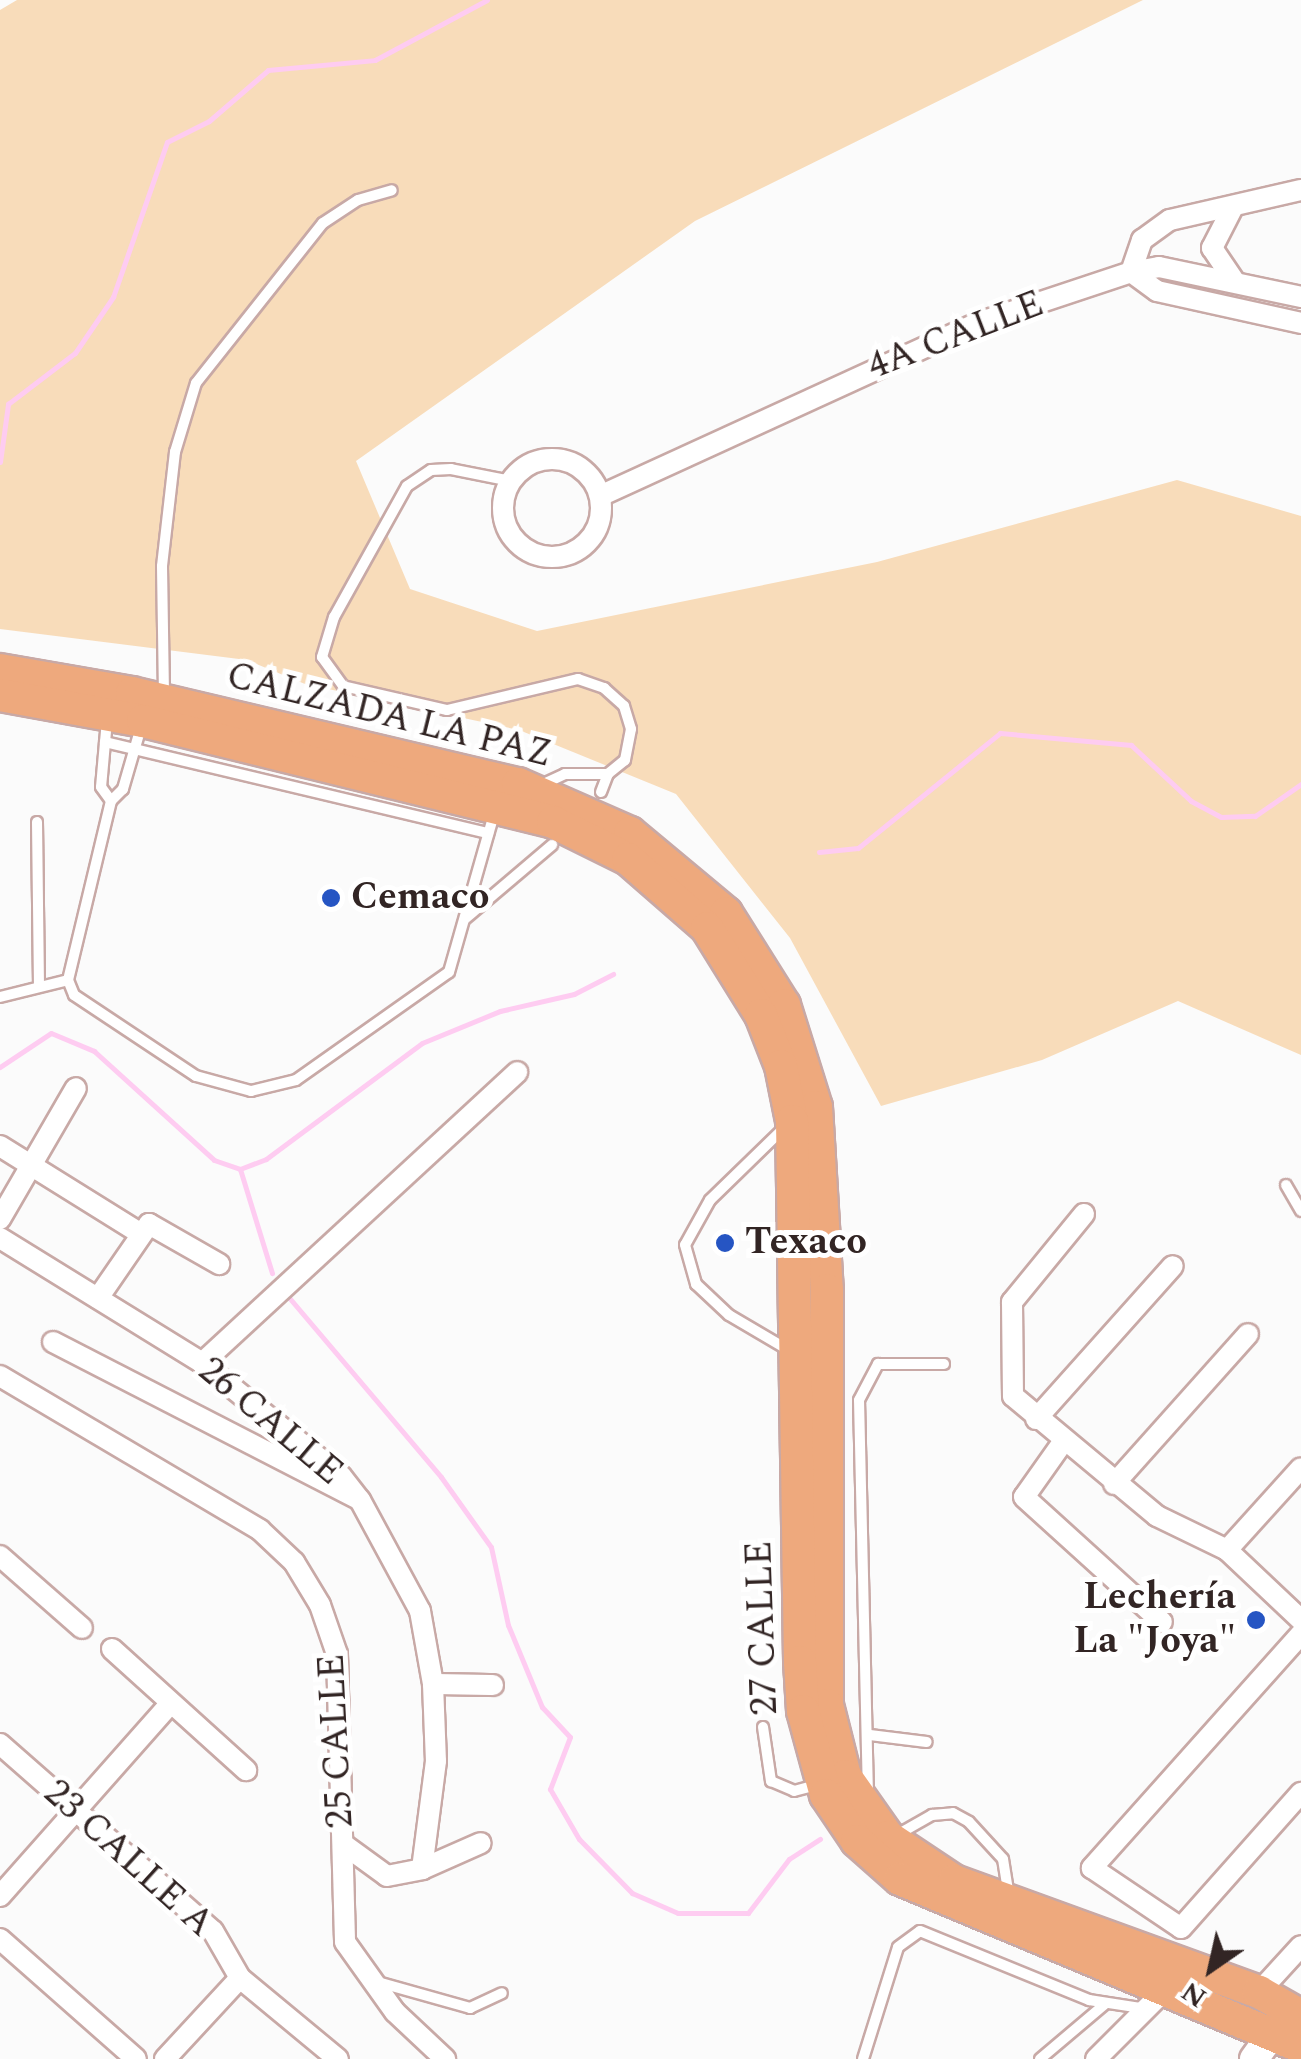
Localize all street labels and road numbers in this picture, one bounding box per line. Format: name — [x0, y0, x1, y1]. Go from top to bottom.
street label: 4A CALLE — [862, 282, 1050, 390]
street label: CALZADA LA PAZ — [222, 654, 556, 778]
street label: 26 CALLE — [188, 1348, 352, 1496]
street label: 27 CALLE — [737, 1540, 789, 1716]
street label: 25 CALLE — [310, 1652, 364, 1830]
street label: 23 CALLE A — [34, 1771, 222, 1947]

